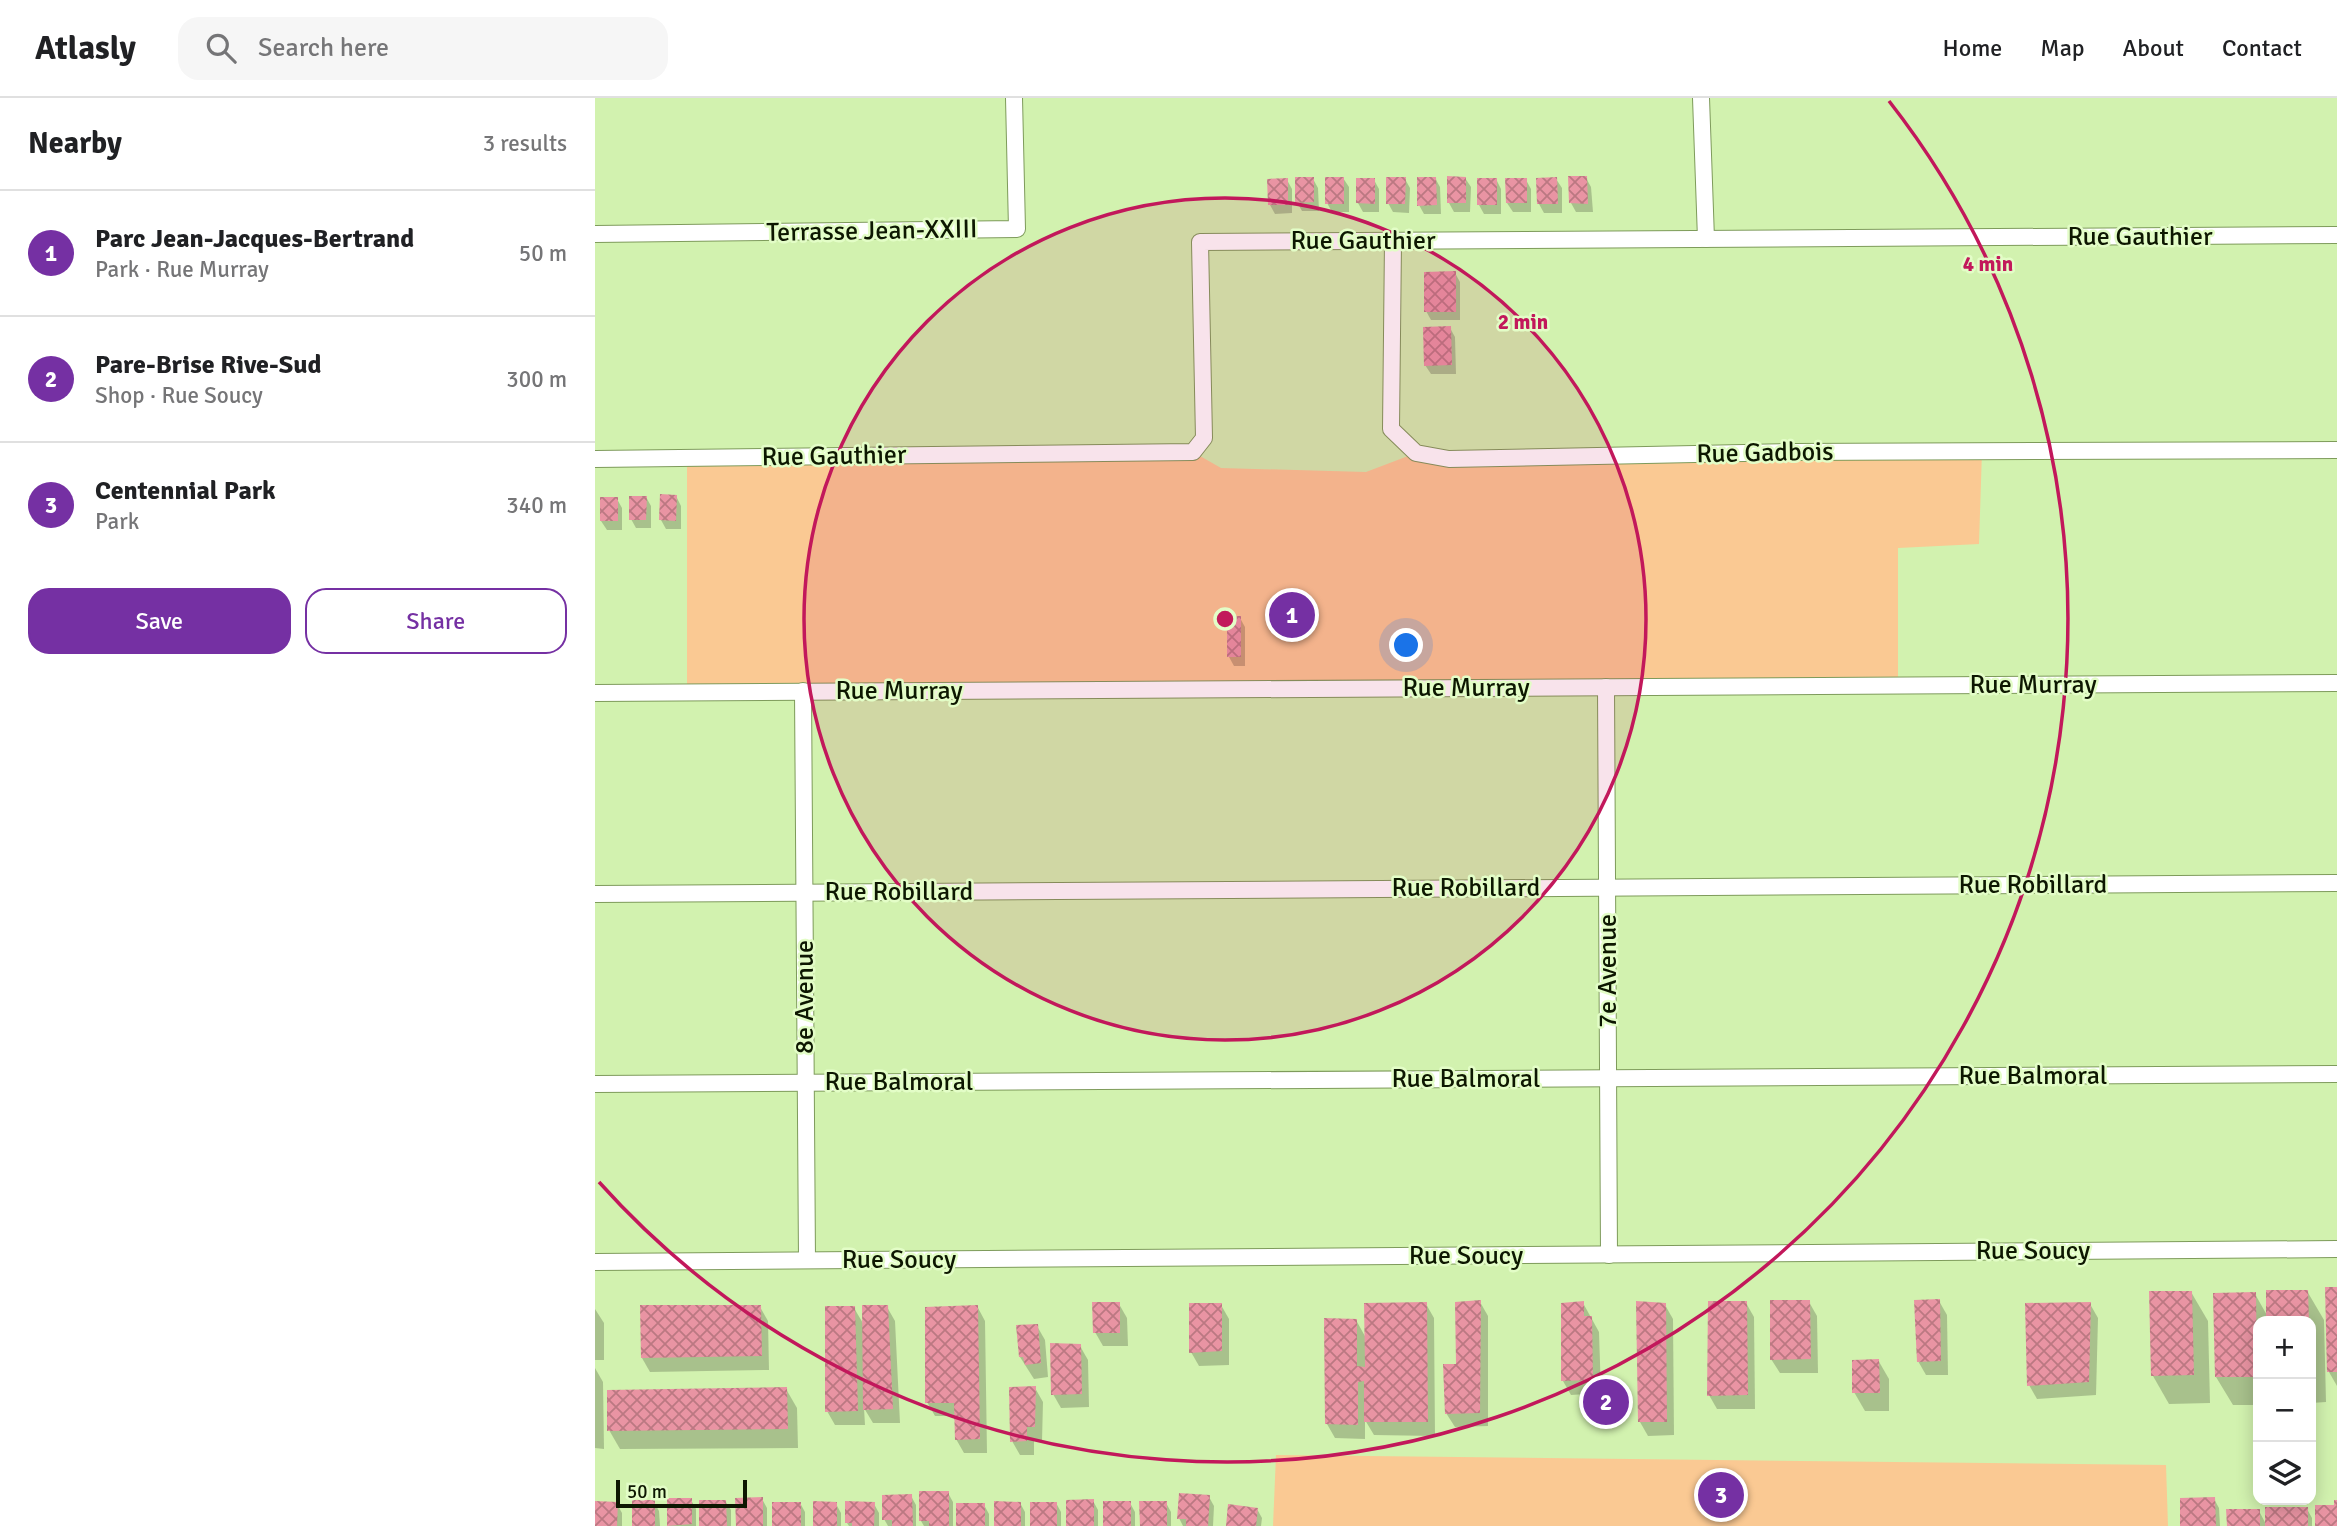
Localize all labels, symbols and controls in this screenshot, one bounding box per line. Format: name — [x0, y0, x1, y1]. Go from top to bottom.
search box — [178, 17, 668, 80]
text: Atlasly — [35, 28, 136, 69]
icon: search — [202, 29, 240, 67]
text: Search here — [258, 32, 389, 64]
text: Home — [1942, 33, 2002, 63]
text: Map — [2040, 33, 2085, 63]
text: About — [2123, 33, 2184, 63]
text: Contact — [2222, 33, 2302, 63]
text: Nearby — [28, 125, 122, 162]
text: 3 results — [483, 129, 567, 158]
street label: Terrasse Jean-XXIII — [766, 213, 978, 249]
street label: Rue Gauthier — [2068, 221, 2213, 253]
text: Parc Jean-Jacques-Bertrand — [95, 223, 414, 255]
street label: Rue Gauthier — [1291, 225, 1436, 257]
text: 1 — [45, 239, 57, 268]
text: 50 m — [519, 239, 567, 268]
text: 4 min — [1963, 251, 2013, 277]
text: Park · Rue Murray — [95, 255, 269, 284]
text: 2 min — [1498, 309, 1548, 335]
text: Pare-Brise Rive-Sud — [95, 349, 322, 381]
text: 2 — [45, 365, 57, 394]
text: 300 m — [506, 365, 567, 394]
text: Shop · Rue Soucy — [95, 381, 263, 410]
street label: Rue Gadbois — [1696, 436, 1834, 470]
street label: Rue Gauthier — [761, 439, 907, 473]
text: Centennial Park — [95, 475, 276, 507]
text: 3 — [45, 491, 57, 520]
text: 340 m — [506, 491, 567, 520]
text: Park — [95, 507, 139, 536]
button: Save — [28, 588, 291, 654]
button: Share — [305, 588, 567, 654]
pin: 1 — [1269, 589, 1315, 641]
centre of rings — [1213, 607, 1237, 631]
your location — [1389, 628, 1423, 662]
street label: Rue Murray — [1969, 669, 2097, 701]
street label: Rue Murray — [1402, 672, 1530, 704]
street label: Rue Murray — [835, 675, 963, 707]
street label: Rue Robillard — [1959, 869, 2107, 901]
street label: Rue Robillard — [1392, 872, 1540, 904]
street label: Rue Robillard — [825, 876, 973, 908]
street label: 7e Avenue — [1592, 914, 1624, 1028]
street label: 8e Avenue — [789, 940, 821, 1054]
street label: Rue Balmoral — [1959, 1060, 2107, 1092]
street label: Rue Balmoral — [1392, 1063, 1540, 1095]
street label: Rue Balmoral — [825, 1066, 973, 1098]
street label: Rue Soucy — [1976, 1235, 2090, 1267]
street label: Rue Soucy — [1409, 1240, 1523, 1272]
street label: Rue Soucy — [842, 1244, 956, 1276]
map controls — [2253, 1316, 2316, 1505]
button: + — [2253, 1316, 2316, 1379]
pin: 2 — [1583, 1376, 1629, 1428]
button: − — [2253, 1379, 2316, 1442]
button: layers — [2253, 1442, 2316, 1505]
pin: 3 — [1698, 1469, 1744, 1521]
scale bar — [616, 1477, 747, 1509]
text: 50 m — [627, 1480, 667, 1504]

